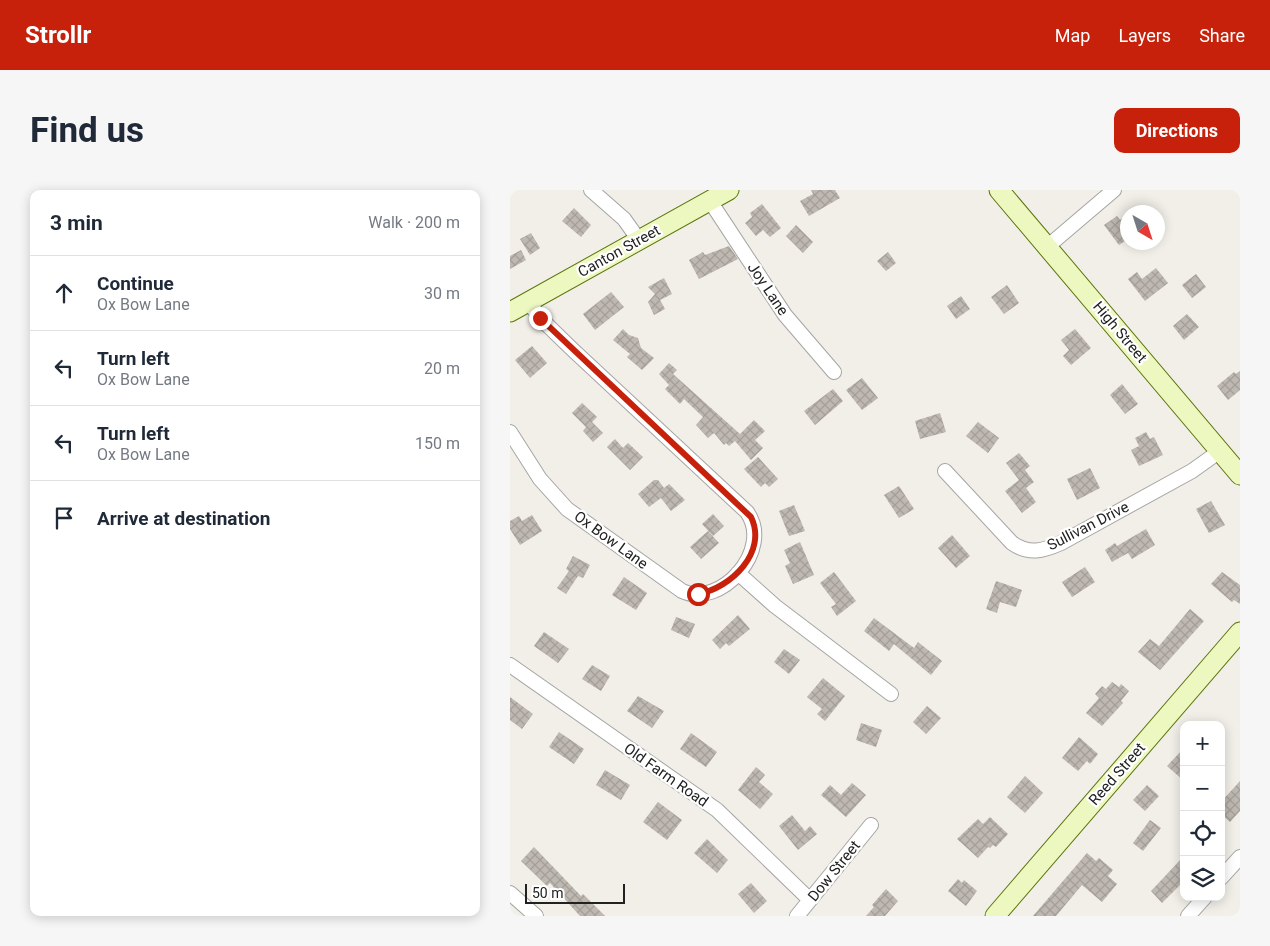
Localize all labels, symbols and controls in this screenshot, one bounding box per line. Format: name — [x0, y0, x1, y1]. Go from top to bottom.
text: Strollr — [25, 21, 91, 49]
text: Map — [1055, 25, 1090, 46]
text: Layers — [1118, 25, 1171, 46]
text: Share — [1199, 25, 1245, 46]
button: Directions — [1114, 108, 1240, 153]
text: Find us — [30, 110, 144, 151]
north arrow — [1120, 205, 1165, 250]
text: 3 min — [50, 211, 103, 235]
text: Walk · 200 m — [368, 213, 460, 232]
street label: Canton Street — [575, 221, 663, 281]
street label: Joy Lane — [744, 259, 792, 319]
text: Continue — [97, 272, 174, 295]
icon: ahead — [50, 279, 78, 307]
text: 30 m — [424, 284, 460, 303]
text: Ox Bow Lane — [97, 295, 190, 314]
street label: High Street — [1089, 298, 1151, 366]
route end — [529, 307, 552, 330]
text: Turn left — [97, 347, 170, 370]
icon: left — [50, 354, 78, 382]
text: 20 m — [424, 359, 460, 378]
text: Ox Bow Lane — [97, 370, 190, 389]
text: Turn left — [97, 422, 170, 445]
icon: left — [50, 429, 78, 457]
text: 150 m — [415, 434, 460, 453]
text: Ox Bow Lane — [97, 445, 190, 464]
street label: Sullivan Drive — [1044, 498, 1132, 554]
icon: arrive — [50, 504, 78, 532]
text: Arrive at destination — [97, 507, 270, 530]
street label: Ox Bow Lane — [571, 507, 651, 573]
route start — [687, 583, 710, 606]
map controls — [1180, 721, 1225, 901]
button: + — [1180, 721, 1225, 766]
street label: Old Farm Road — [620, 739, 712, 811]
street label: Reed Street — [1085, 739, 1149, 809]
button: − — [1180, 766, 1225, 811]
button: locate — [1180, 811, 1225, 856]
street label: Dow Street — [804, 837, 864, 905]
button: layers — [1180, 856, 1225, 901]
scale bar — [525, 881, 625, 904]
text: 50 m — [532, 885, 564, 901]

